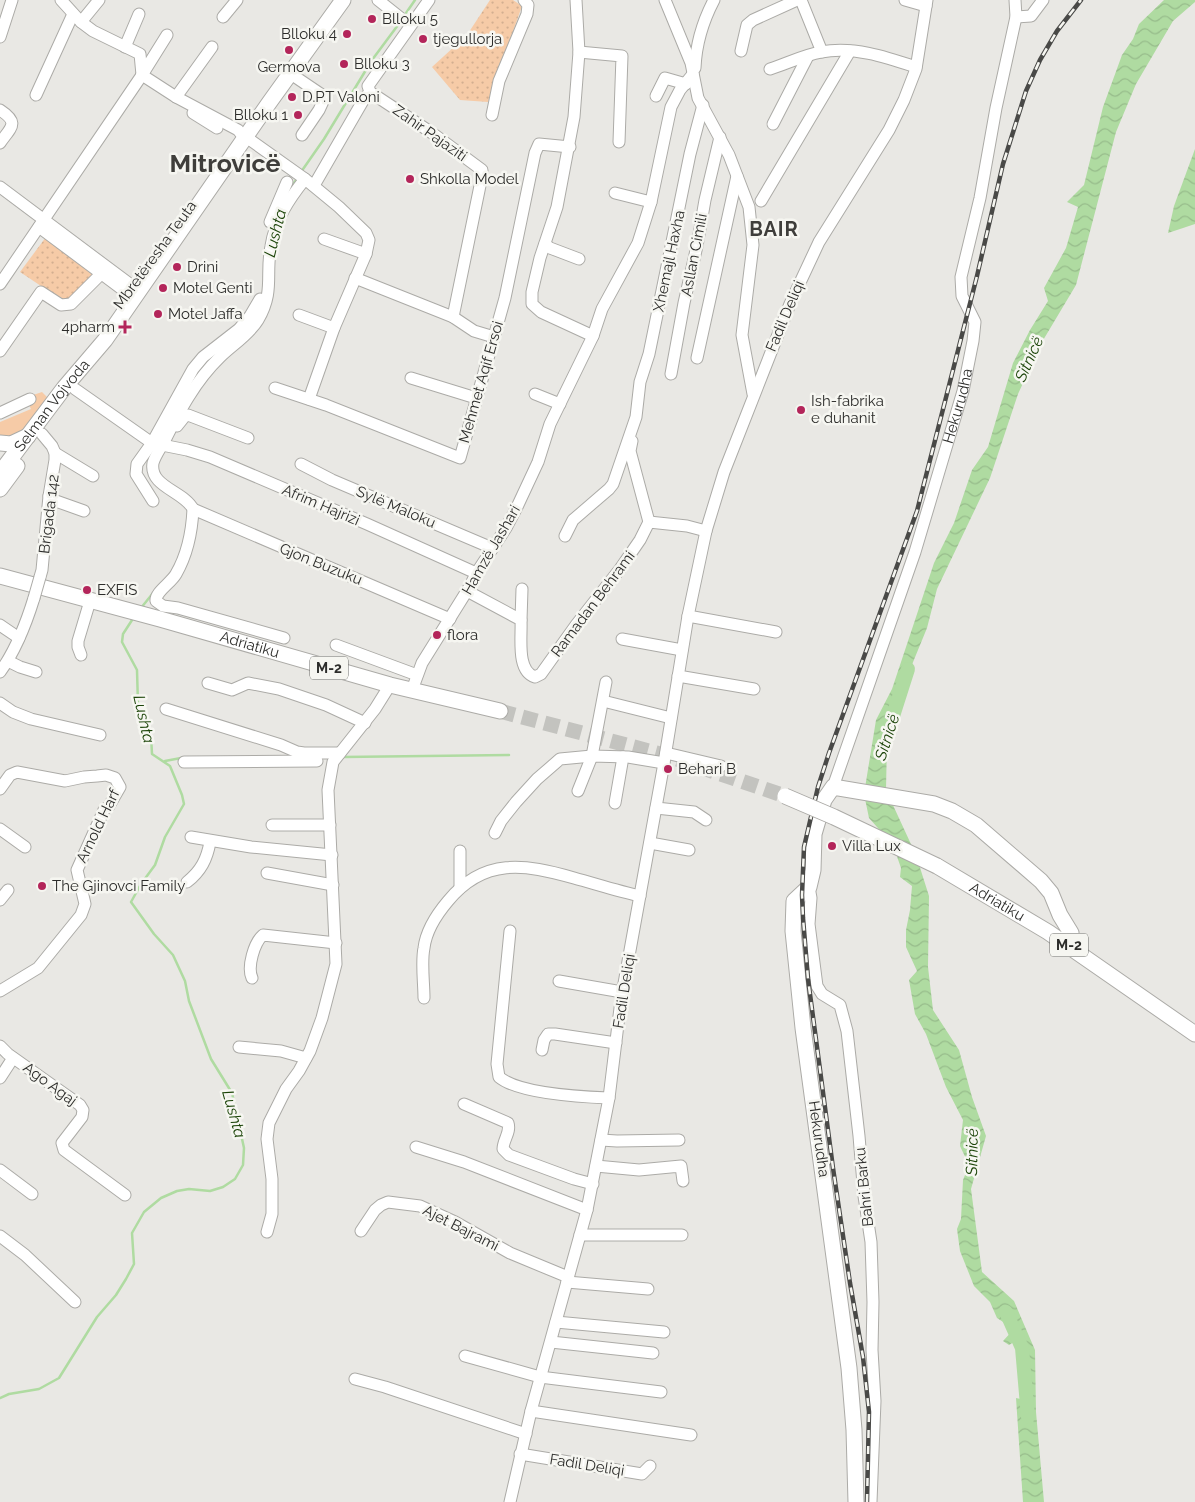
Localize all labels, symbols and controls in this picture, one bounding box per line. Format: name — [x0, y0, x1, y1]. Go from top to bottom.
place label: Blloku 5 — [382, 10, 438, 28]
marker: Blloku 5 — [366, 13, 378, 25]
place label: Blloku 4 — [281, 25, 337, 43]
marker: Blloku 4 — [341, 28, 353, 40]
place label: tjegullorja — [433, 30, 502, 48]
marker: tjegullorja — [417, 33, 429, 45]
marker: Germova — [283, 44, 295, 56]
place label: Blloku 3 — [354, 55, 410, 73]
place label: Germova — [257, 58, 321, 76]
marker: Blloku 3 — [338, 58, 350, 70]
place label: D.P.T Valoni — [302, 88, 380, 106]
marker: D.P.T Valoni — [286, 91, 298, 103]
street label: Zahir Pajaziti — [389, 101, 471, 165]
place label: Blloku 1 — [234, 106, 289, 124]
marker: Blloku 1 — [292, 109, 304, 121]
district label: Mitrovicë — [170, 148, 280, 178]
place label: Shkolla Model — [420, 170, 520, 188]
marker: Shkolla Model — [404, 173, 416, 185]
street label: Mbretëresha Teuta — [110, 197, 200, 313]
water label: Lushta — [260, 207, 290, 259]
street label: Xhemajl Haxha — [649, 209, 689, 313]
street label: Asllan Cimili — [677, 212, 711, 298]
district label: BAIR — [749, 217, 799, 241]
place label: Drini — [187, 258, 218, 276]
marker: Drini — [171, 261, 183, 273]
street label: Fadil Deliqi — [762, 278, 808, 354]
place label: Motel Genti — [173, 279, 253, 297]
marker: Motel Genti — [157, 282, 169, 294]
place label: Motel Jaffa — [168, 305, 243, 323]
marker: Motel Jaffa — [152, 308, 164, 320]
place label: 4pharm — [62, 318, 115, 336]
street label: Mehmet Aqif Ersoi — [455, 319, 507, 445]
marker: 4pharm — [119, 321, 131, 333]
water label: Sitnicë — [1010, 333, 1047, 385]
street label: Selman Vojvoda — [10, 356, 93, 455]
street label: Hekurudha — [939, 367, 976, 446]
place label: Ish-fabrika e duhanit — [811, 392, 884, 427]
marker: Ish-fabrika e duhanit — [795, 404, 807, 416]
street label: Brigada 142 — [35, 473, 63, 555]
street label: Afrim Hajrizi — [279, 481, 363, 529]
street label: Sylë Maloku — [353, 482, 439, 532]
street label: Hamzë Jashari — [458, 502, 524, 598]
street label: Gjon Buzuku — [277, 539, 365, 589]
street label: Ramadan Behrami — [547, 548, 639, 660]
place label: EXFIS — [97, 581, 137, 599]
marker: EXFIS — [81, 584, 93, 596]
place label: flora — [447, 626, 478, 644]
street label: Adriatiku — [218, 628, 282, 662]
marker: flora — [431, 629, 443, 641]
road number: M-2 — [310, 656, 348, 680]
water label: Lushta — [129, 693, 159, 745]
water label: Sitnicë — [870, 711, 903, 763]
place label: Behari B — [678, 760, 736, 778]
marker: Behari B — [662, 763, 674, 775]
street label: Arnold Harf — [72, 785, 124, 866]
place label: Villa Lux — [842, 837, 901, 855]
marker: Villa Lux — [826, 840, 838, 852]
place label: The Gjinovci Family — [52, 877, 185, 895]
street label: Adriatiku — [966, 878, 1028, 925]
marker: The Gjinovci Family — [36, 880, 48, 892]
road number: M-2 — [1050, 934, 1088, 956]
street label: Fadil Deliqi — [609, 952, 639, 1030]
street label: Ago Agaj — [20, 1058, 80, 1110]
water label: Lushta — [218, 1088, 250, 1140]
street label: Hekurudha — [805, 1100, 833, 1178]
water label: Sitnicë — [962, 1128, 982, 1177]
street label: Bahri Barku — [851, 1146, 877, 1228]
street label: Ajet Bajrami — [420, 1201, 502, 1255]
street label: Fadil Deliqi — [548, 1450, 626, 1480]

